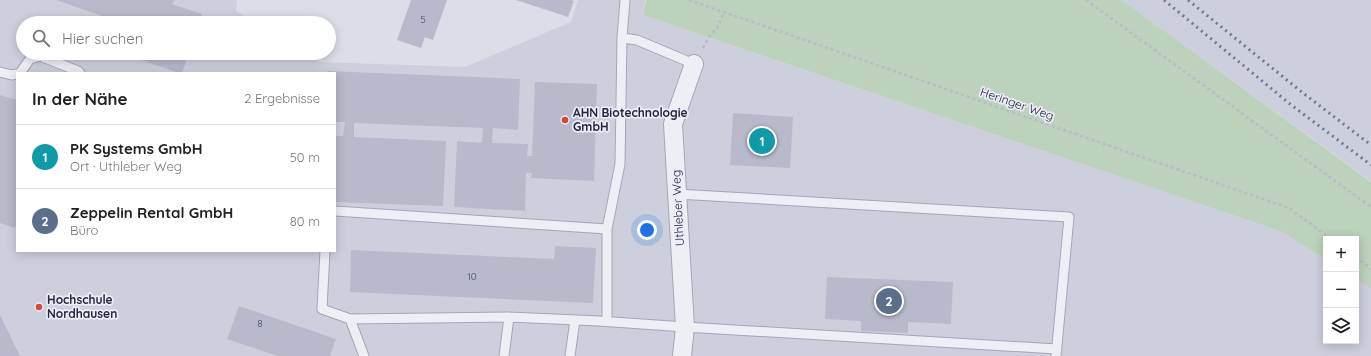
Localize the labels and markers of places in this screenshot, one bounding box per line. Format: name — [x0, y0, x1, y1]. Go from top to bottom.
place label: AHN Biotechnologie GmbH — [573, 105, 688, 134]
marker: AHN Biotechnologie GmbH — [560, 115, 570, 125]
pin: 1 — [749, 126, 775, 156]
pin: 2 — [876, 286, 902, 316]
place label: Hochschule Nordhausen — [47, 292, 117, 321]
marker: Hochschule Nordhausen — [34, 302, 44, 312]

